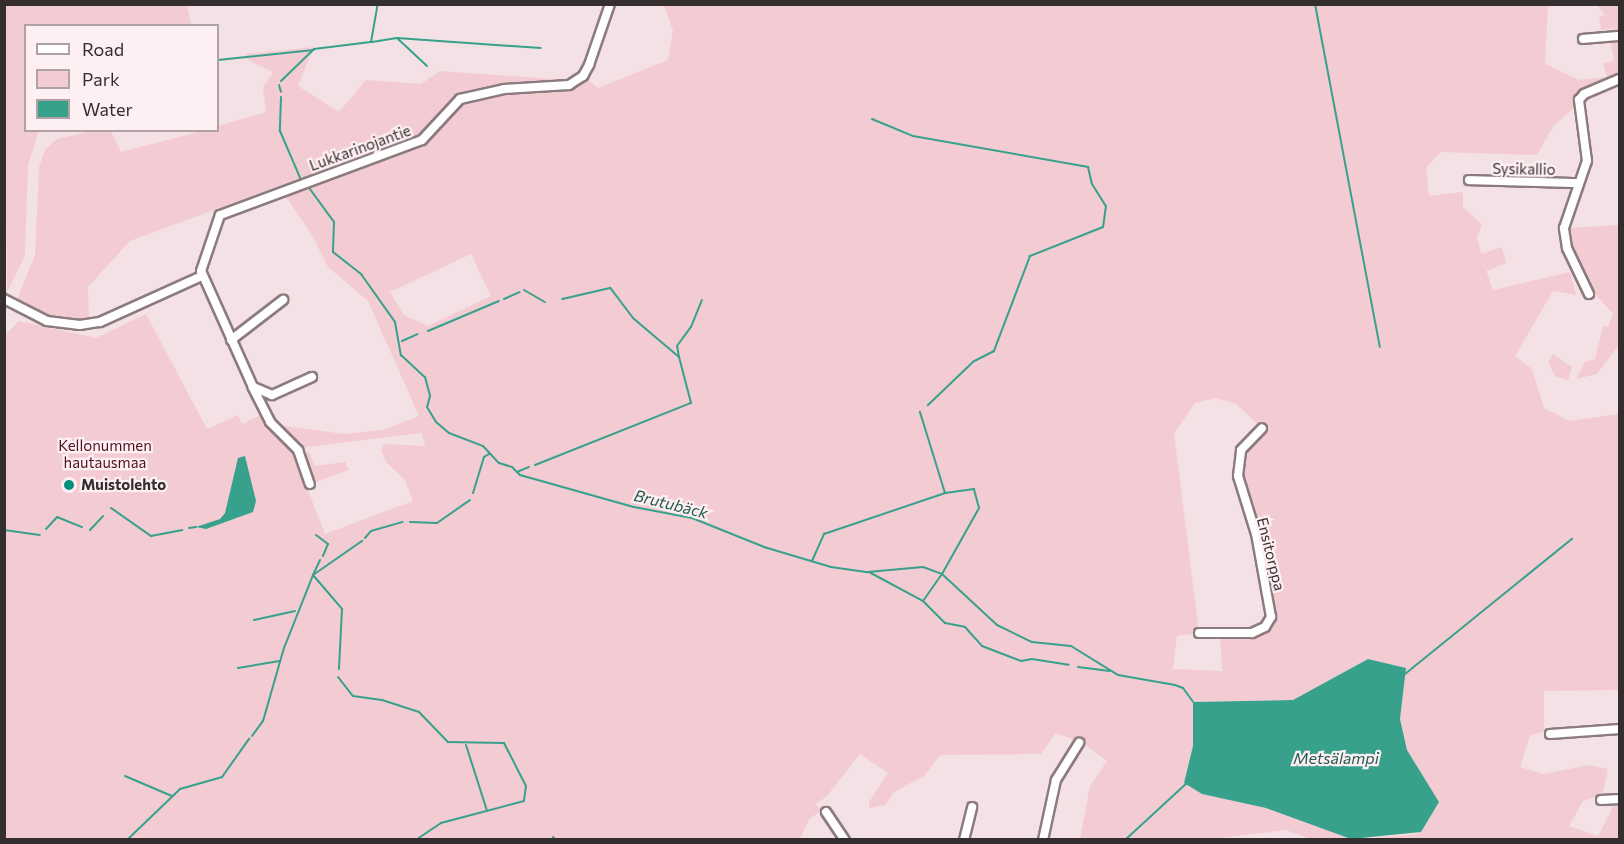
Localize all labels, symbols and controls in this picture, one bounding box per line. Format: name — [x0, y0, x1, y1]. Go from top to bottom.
legend — [24, 24, 219, 132]
text: Road — [82, 38, 124, 60]
text: Park — [82, 68, 120, 90]
text: Water — [82, 98, 133, 120]
street label: Lukkarinojantie — [307, 121, 413, 175]
street label: Sysikallio — [1492, 159, 1556, 179]
park label: Kellonummen hautausmaa — [58, 436, 152, 471]
place label: Muistolehto — [81, 476, 166, 494]
marker: Muistolehto — [62, 478, 76, 492]
water label: Brutubäck — [632, 486, 710, 522]
street label: Ensitorppa — [1253, 516, 1289, 592]
water label: Metsälampi — [1293, 748, 1379, 768]

